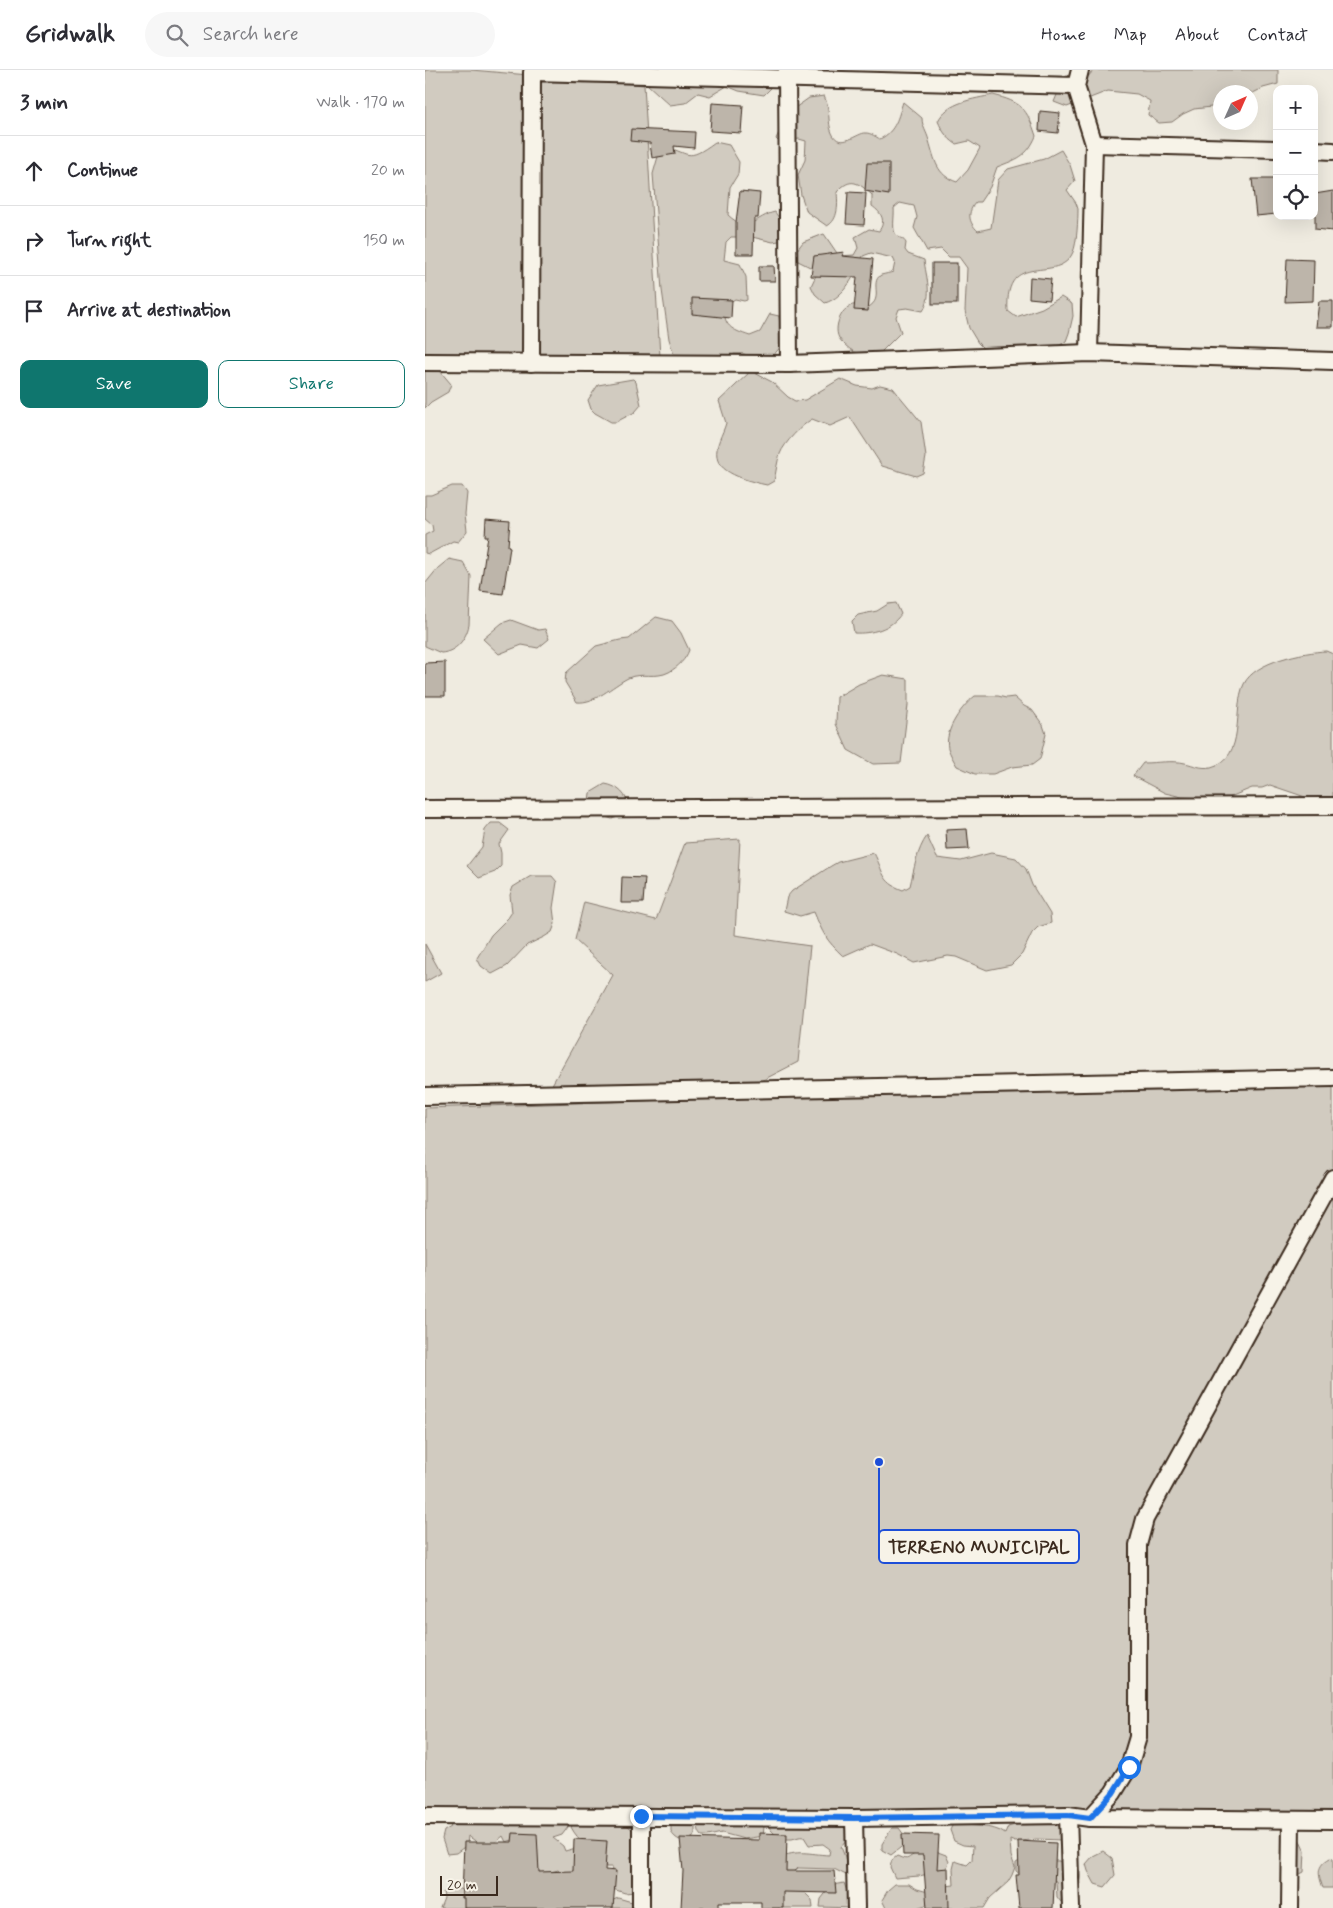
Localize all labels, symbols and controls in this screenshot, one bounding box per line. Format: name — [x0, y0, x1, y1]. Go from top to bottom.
search box — [145, 12, 495, 57]
text: Gridwalk — [25, 19, 115, 50]
icon: search — [163, 21, 191, 49]
text: Search here — [203, 22, 298, 47]
text: Home — [1041, 23, 1086, 47]
text: Map — [1114, 23, 1147, 47]
text: About — [1175, 23, 1219, 47]
text: Contact — [1247, 23, 1308, 47]
north arrow — [1213, 85, 1258, 130]
map controls — [1273, 85, 1318, 220]
button: + — [1273, 85, 1318, 130]
text: 3 min — [20, 89, 68, 117]
text: Walk · 170 m — [316, 92, 405, 113]
button: − — [1273, 130, 1318, 175]
icon: ahead — [20, 157, 48, 185]
text: Continue — [67, 158, 138, 183]
text: 20 m — [371, 160, 405, 181]
button: locate — [1273, 175, 1318, 220]
icon: right — [20, 227, 48, 255]
text: Turn right — [67, 228, 151, 253]
text: 150 m — [363, 230, 405, 251]
icon: arrive — [20, 297, 48, 325]
text: Arrive at destination — [67, 298, 231, 323]
button: Save — [20, 360, 208, 408]
button: Share — [218, 360, 405, 408]
callout: TERRENO MUNICIPAL — [879, 1530, 1079, 1563]
text: TERRENO MUNICIPAL — [888, 1536, 1070, 1560]
route start — [1118, 1756, 1141, 1779]
route end — [630, 1805, 653, 1828]
scale bar — [440, 1873, 497, 1896]
text: 20 m — [447, 1876, 477, 1894]

